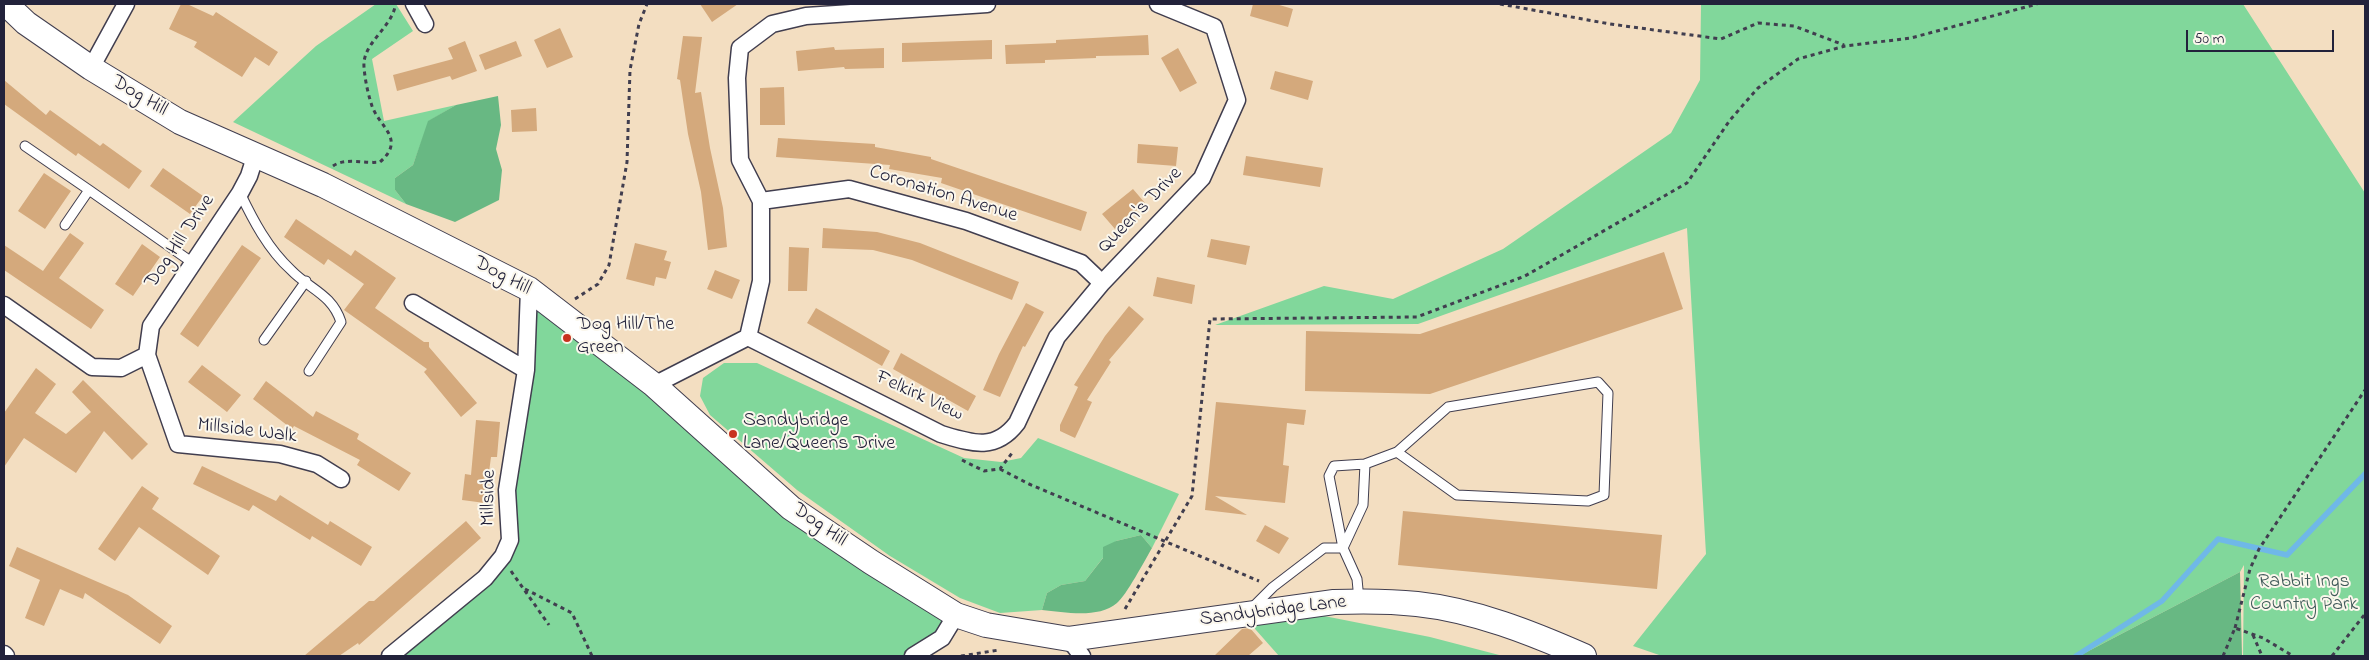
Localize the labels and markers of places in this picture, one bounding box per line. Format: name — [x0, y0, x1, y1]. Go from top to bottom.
place label: Dog Hill/The Green — [577, 314, 674, 361]
marker: Dog Hill/The Green — [561, 332, 573, 344]
place label: Sandybridge Lane/Queens Drive — [743, 410, 895, 457]
marker: Sandybridge Lane/Queens Drive — [727, 428, 739, 440]

